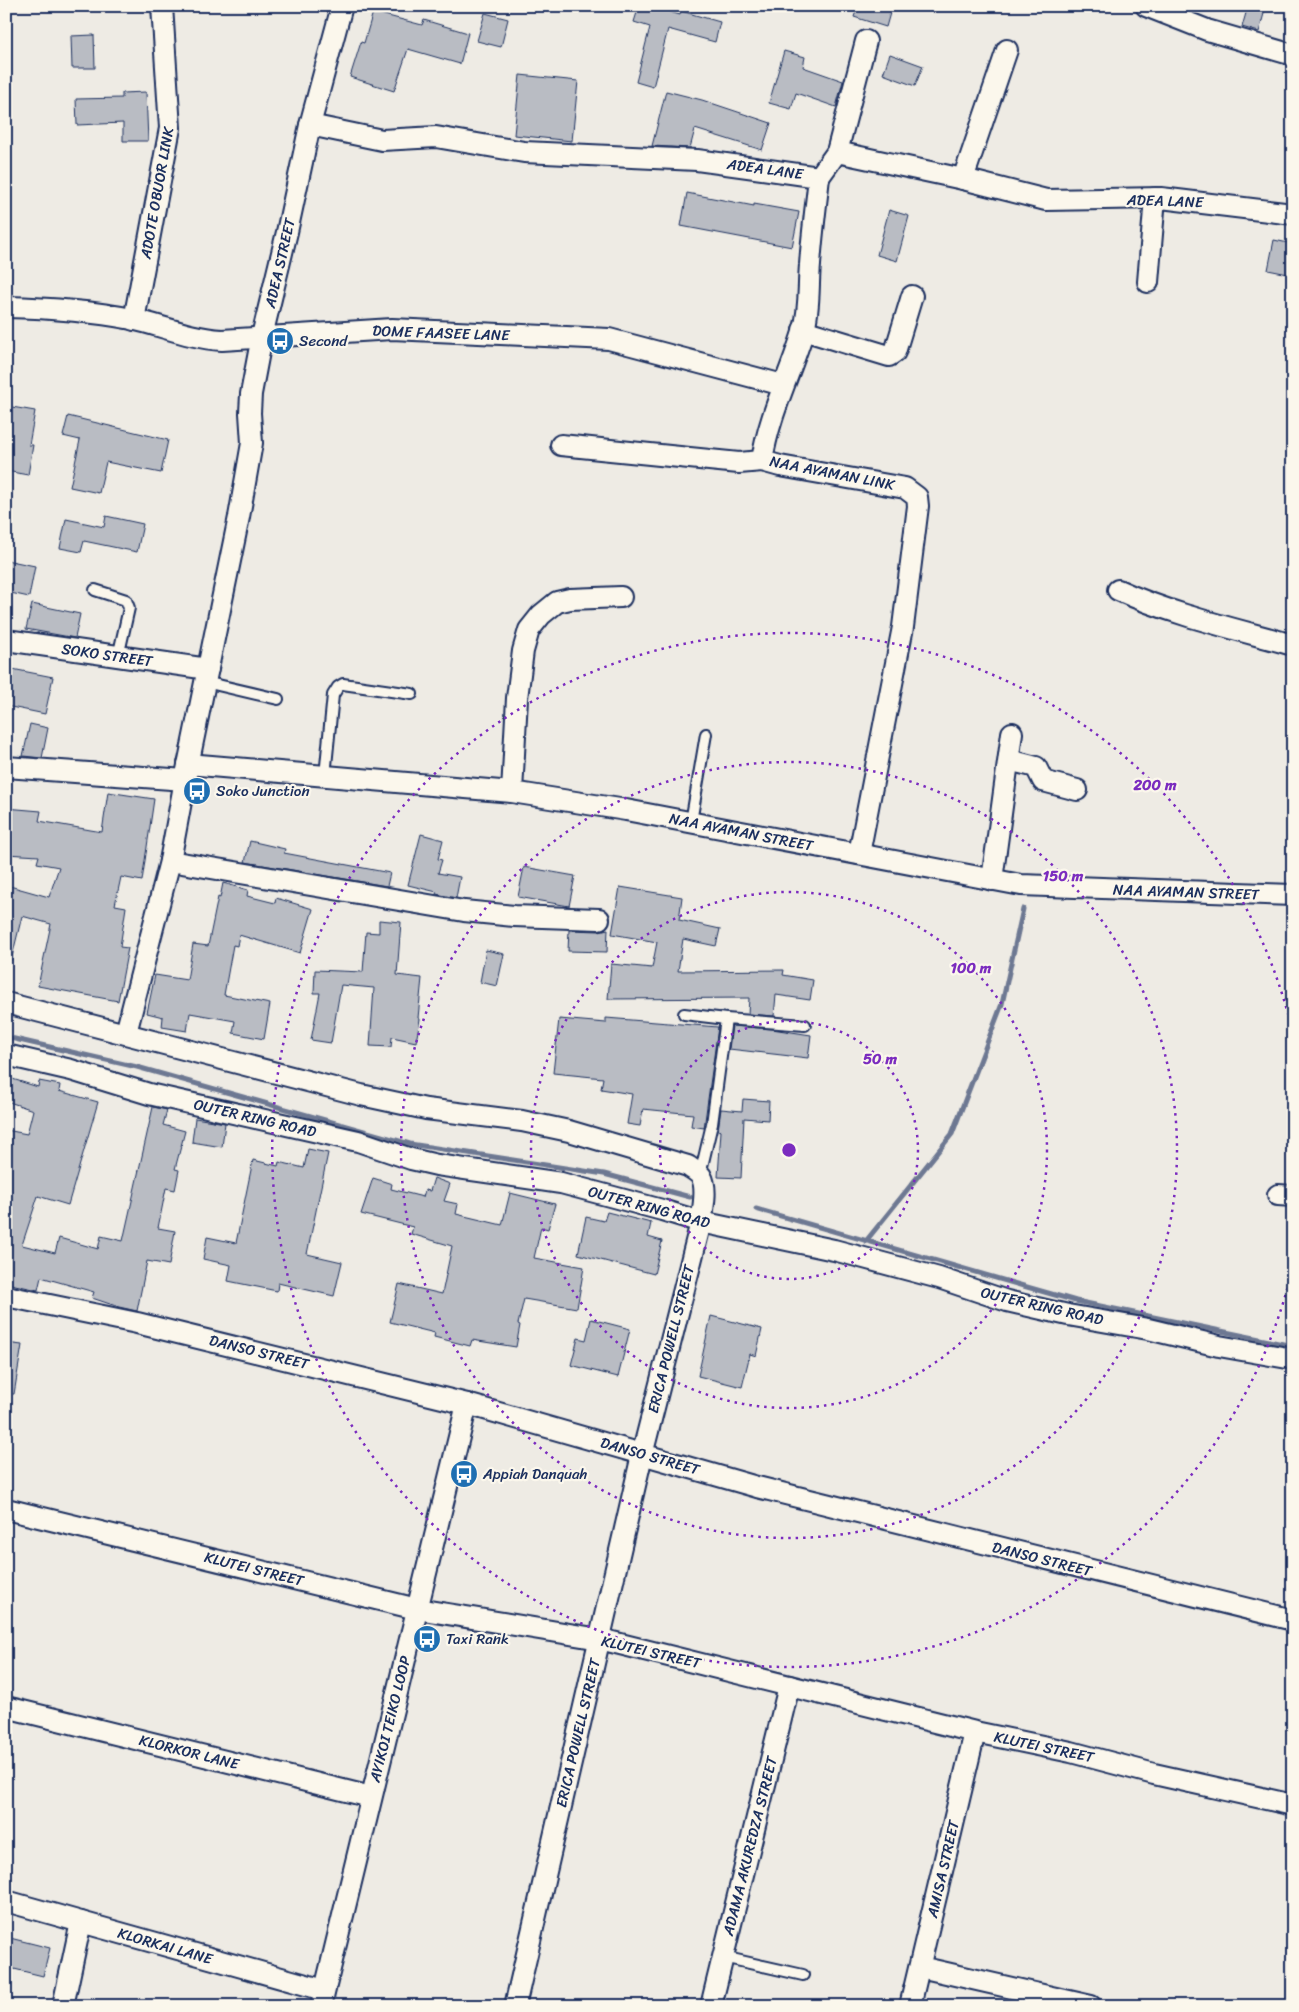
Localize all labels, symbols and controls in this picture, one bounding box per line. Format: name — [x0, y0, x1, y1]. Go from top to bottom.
street label: ADOTE OBUOR LINK — [132, 124, 182, 262]
street label: ADEA LANE — [724, 151, 806, 187]
street label: ADEA LANE — [1125, 187, 1205, 215]
street label: ADEA STREET — [257, 215, 303, 311]
street label: DOME FAASEE LANE — [372, 318, 512, 348]
bus stop icon: Second — [265, 326, 295, 356]
place label: Second — [299, 328, 348, 354]
street label: NAA AYAMAN LINK — [767, 448, 897, 498]
street label: SOKO STREET — [60, 636, 156, 674]
text: 200 m — [1132, 772, 1177, 798]
bus stop icon: Soko Junction — [182, 776, 212, 806]
place label: Soko Junction — [216, 778, 310, 804]
street label: NAA AYAMAN STREET — [667, 805, 816, 859]
text: 150 m — [1043, 863, 1084, 889]
street label: NAA AYAMAN STREET — [1113, 876, 1260, 908]
text: 100 m — [951, 955, 992, 981]
text: 50 m — [863, 1046, 898, 1072]
street label: OUTER RING ROAD — [191, 1091, 319, 1145]
centre of rings — [780, 1141, 798, 1159]
street label: OUTER RING ROAD — [585, 1178, 713, 1236]
street label: ERICA POWELL STREET — [640, 1260, 702, 1416]
street label: OUTER RING ROAD — [978, 1279, 1106, 1333]
street label: DANSO STREET — [206, 1327, 313, 1377]
street label: DANSO STREET — [597, 1429, 704, 1483]
bus stop icon: Appiah Danquah — [449, 1459, 479, 1489]
place label: Appiah Danquah — [482, 1461, 588, 1487]
street label: DANSO STREET — [989, 1534, 1096, 1584]
street label: KLUTEI STREET — [202, 1544, 308, 1594]
bus stop icon: Taxi Rank — [412, 1624, 442, 1654]
place label: Taxi Rank — [446, 1626, 509, 1652]
street label: KLUTEI STREET — [599, 1628, 705, 1676]
street label: AYIKOI TEIKO LOOP — [361, 1653, 418, 1786]
street label: ERICA POWELL STREET — [548, 1654, 608, 1810]
street label: KLUTEI STREET — [992, 1724, 1098, 1771]
street label: KLORKOR LANE — [136, 1727, 243, 1777]
street label: ADAMA AKUREDZA STREET — [715, 1752, 785, 1939]
street label: AMISA STREET — [919, 1816, 967, 1921]
street label: KLORKAI LANE — [114, 1920, 217, 1972]

